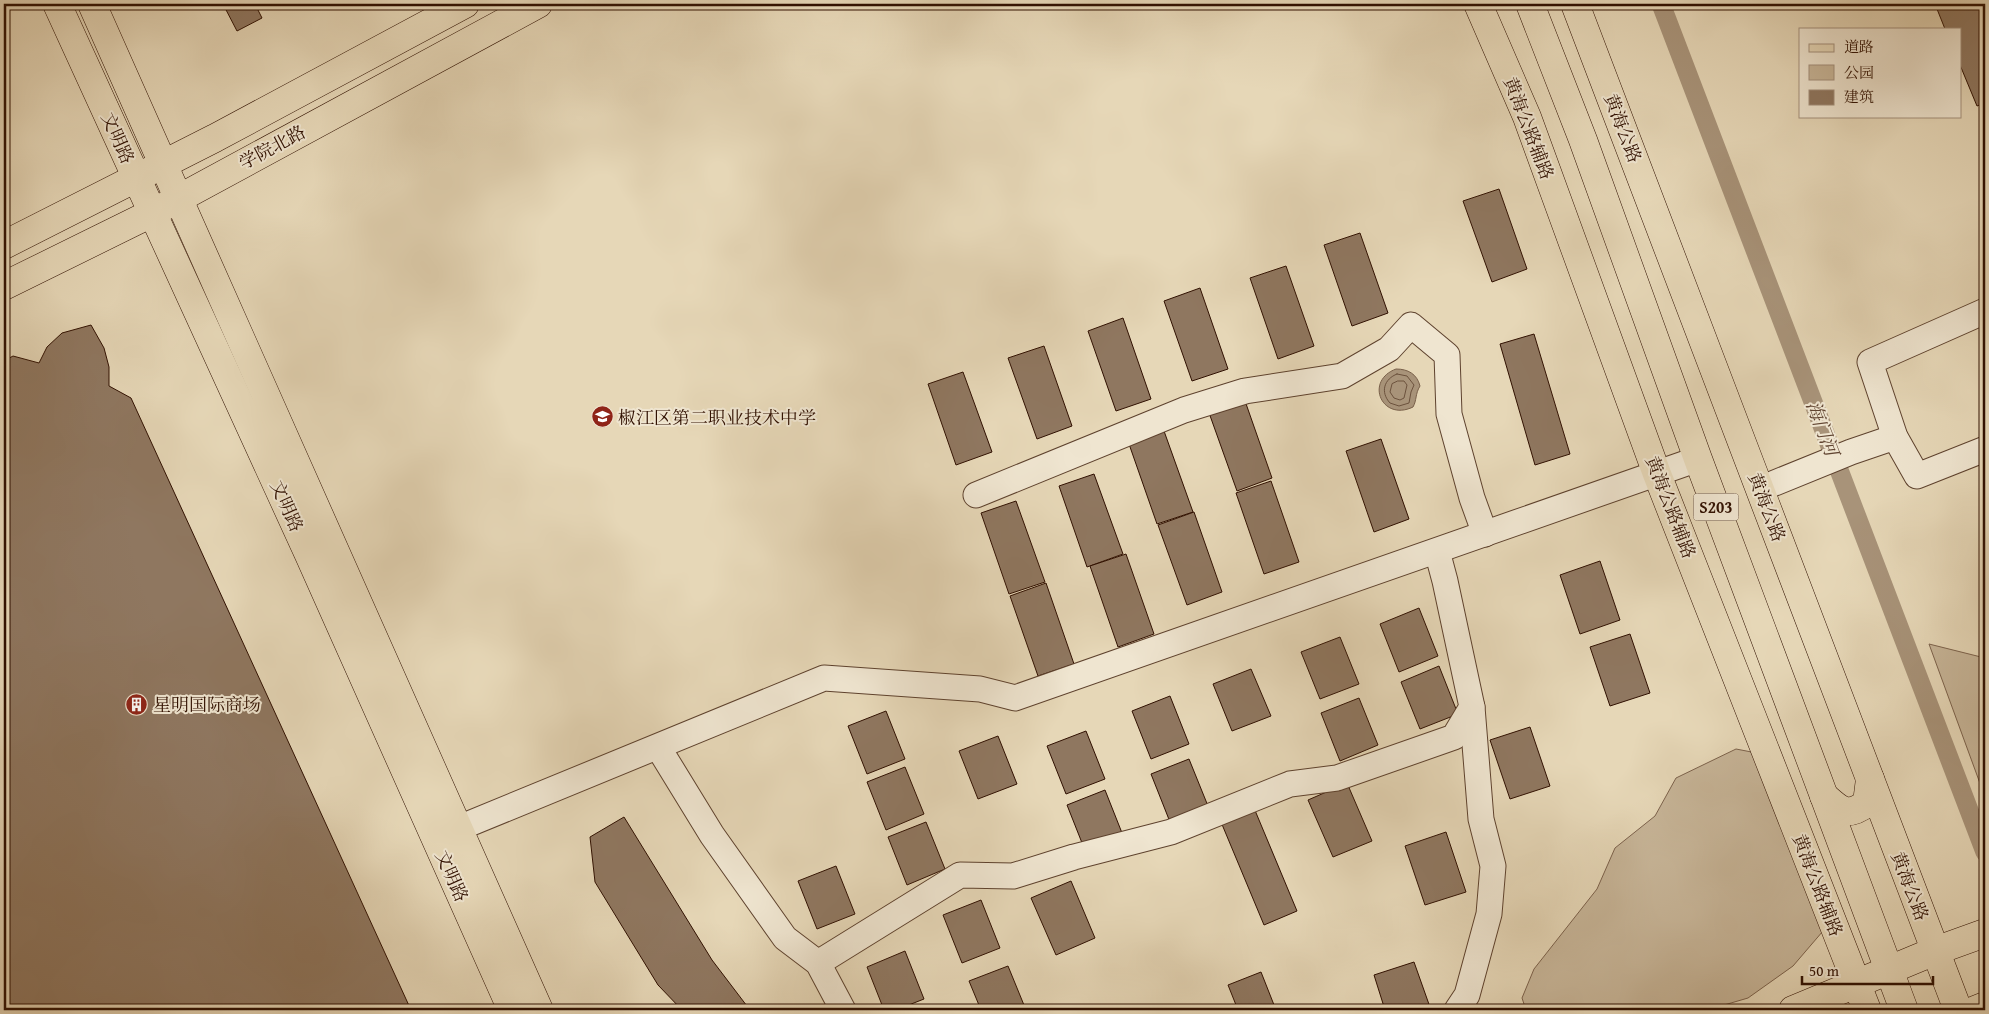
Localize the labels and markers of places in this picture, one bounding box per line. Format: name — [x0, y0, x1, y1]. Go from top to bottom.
place label: 椒江区第二职业技术中学 — [618, 404, 816, 431]
school or university icon: 椒江区第二职业技术中学 — [590, 405, 614, 429]
place label: 星明国际商场 — [153, 691, 261, 718]
building icon: 星明国际商场 — [125, 692, 149, 716]

